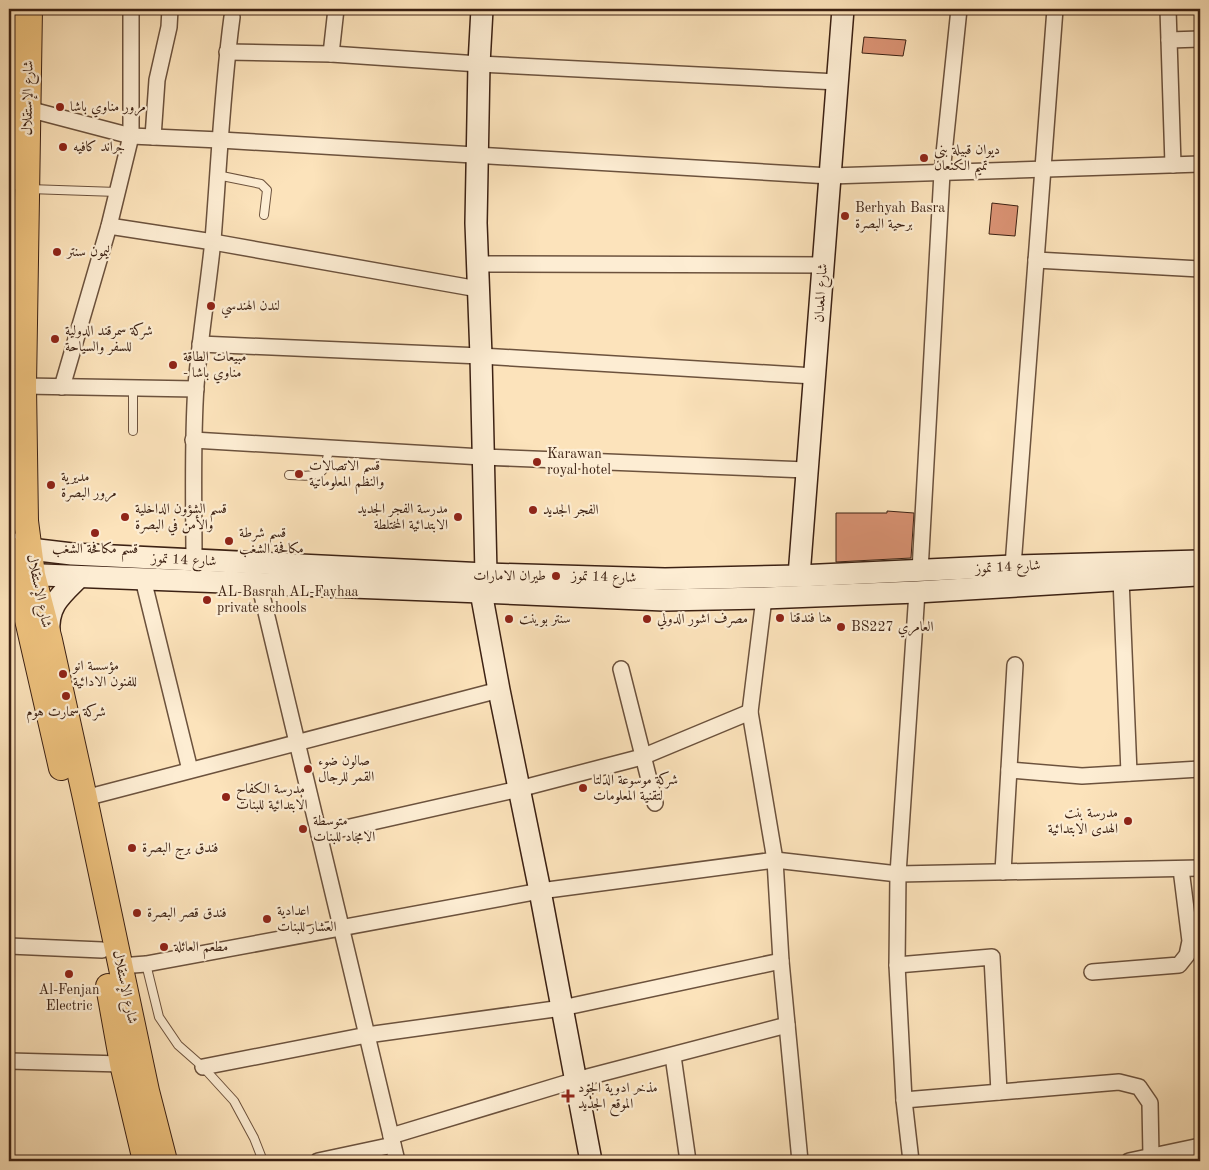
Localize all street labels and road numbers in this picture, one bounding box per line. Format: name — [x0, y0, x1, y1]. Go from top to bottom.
street label: شارع الإستقلال — [20, 60, 40, 136]
street label: شارع المعدان — [812, 263, 834, 323]
street label: شارع 14 تموز — [149, 551, 217, 573]
street label: شارع الإستقلال — [20, 553, 54, 630]
street label: شارع 14 تموز — [973, 558, 1041, 580]
street label: شارع 14 تموز — [569, 569, 637, 589]
street label: شارع الإستقلال — [106, 949, 140, 1026]

